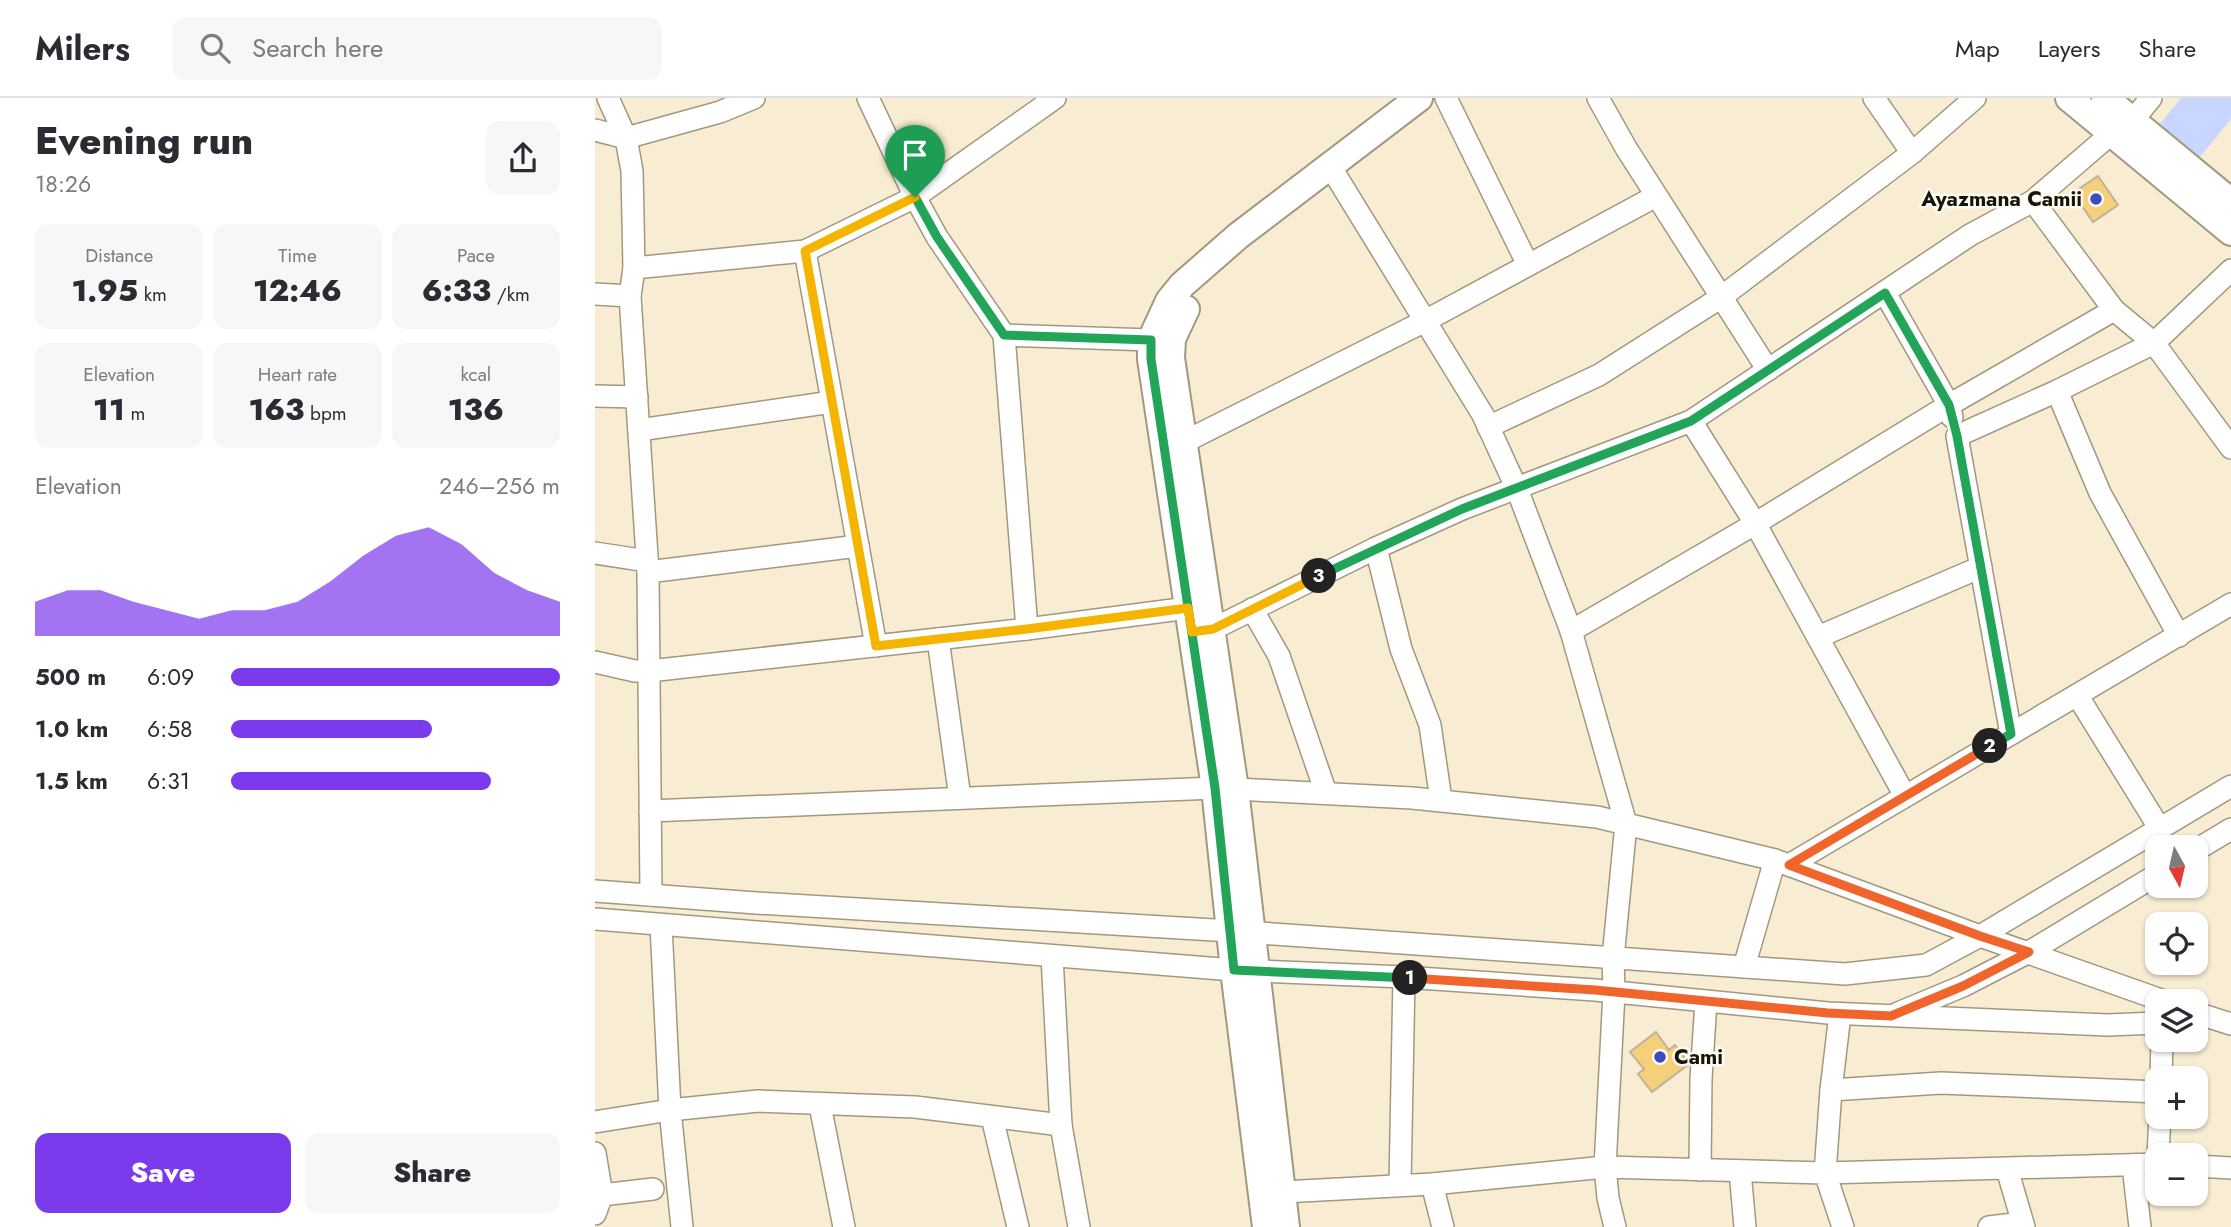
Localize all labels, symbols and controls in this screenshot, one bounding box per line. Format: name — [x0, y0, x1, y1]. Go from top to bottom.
search box — [172, 17, 662, 80]
text: Milers — [35, 25, 130, 72]
icon: search — [196, 29, 234, 67]
text: Search here — [252, 29, 383, 67]
text: Map — [1955, 31, 2000, 66]
text: Layers — [2038, 31, 2100, 66]
text: Share — [2138, 31, 2196, 66]
text: Evening run — [35, 113, 253, 168]
button: share — [486, 121, 560, 195]
pin — [885, 125, 945, 197]
icon: arrive — [896, 136, 934, 174]
text: 18:26 — [35, 167, 91, 201]
place label: Ayazmana Camii — [1920, 184, 2082, 214]
marker: Ayazmana Camii — [2088, 191, 2104, 207]
text: Distance — [85, 242, 153, 269]
text: Time — [278, 242, 317, 269]
text: Pace — [457, 242, 495, 269]
text: 1.95 — [71, 269, 138, 312]
text: 12:46 — [253, 269, 342, 312]
text: 6:33 — [422, 269, 491, 312]
text: km — [138, 281, 167, 308]
text: /km — [491, 281, 530, 308]
text: Elevation — [83, 361, 155, 388]
text: Heart rate — [258, 361, 337, 388]
text: kcal — [460, 361, 491, 388]
text: 11 — [93, 388, 125, 431]
text: 163 — [248, 388, 304, 431]
text: 136 — [448, 388, 504, 431]
text: m — [125, 400, 145, 427]
text: bpm — [304, 400, 347, 427]
text: Elevation — [35, 469, 122, 503]
text: 246–256 m — [439, 469, 560, 503]
pin: 3 — [1301, 559, 1337, 594]
text: 3 — [1313, 562, 1324, 589]
text: 500 m — [35, 660, 106, 694]
text: 6:09 — [147, 660, 194, 694]
text: 1.0 km — [35, 712, 108, 746]
text: 6:58 — [147, 712, 193, 746]
pin: 2 — [1973, 728, 2007, 764]
text: 2 — [1983, 732, 1996, 759]
text: 1.5 km — [35, 764, 108, 798]
text: 6:31 — [147, 764, 190, 798]
north arrow — [2145, 835, 2209, 898]
map controls — [2145, 835, 2208, 1206]
button: locate — [2145, 912, 2208, 975]
pin: 1 — [1393, 960, 1427, 996]
text: 1 — [1405, 964, 1414, 991]
button: layers — [2145, 989, 2208, 1052]
place label: Cami — [1674, 1042, 1723, 1072]
marker: Cami — [1652, 1049, 1668, 1065]
button: + — [2145, 1066, 2208, 1129]
button: Save — [35, 1133, 291, 1213]
button: Share — [305, 1133, 560, 1213]
button: − — [2145, 1143, 2208, 1206]

